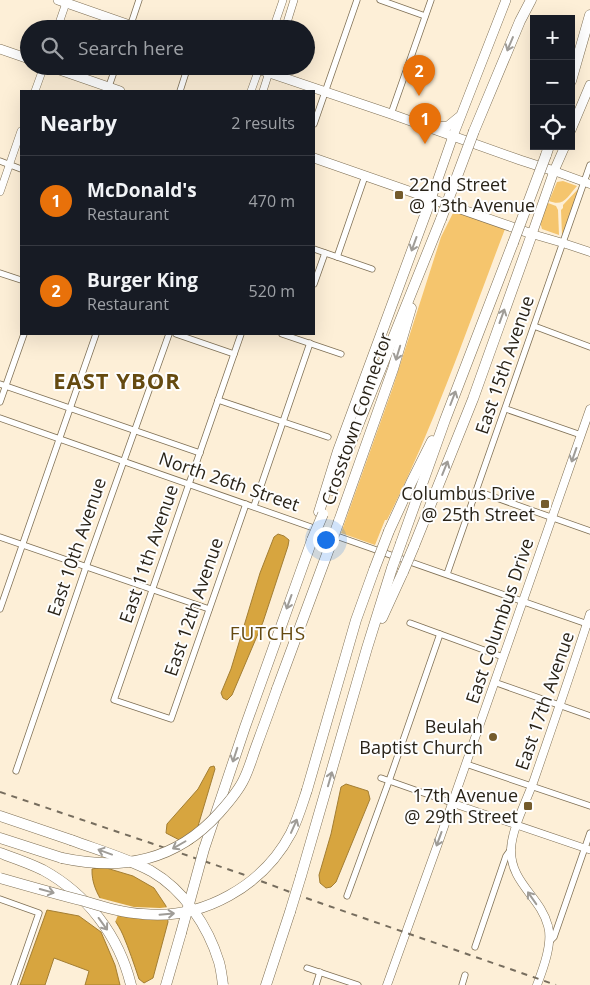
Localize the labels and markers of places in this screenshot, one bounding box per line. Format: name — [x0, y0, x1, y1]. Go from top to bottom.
pin: 2 — [403, 55, 435, 96]
pin: 1 — [409, 103, 441, 144]
place label: 22nd Street @ 13th Avenue — [409, 172, 535, 217]
marker: 22nd Street @ 13th Avenue — [393, 189, 405, 201]
place label: Columbus Drive @ 25th Street — [401, 481, 535, 526]
marker: Columbus Drive @ 25th Street — [539, 498, 551, 510]
place label: Beulah Baptist Church — [359, 714, 483, 759]
marker: Beulah Baptist Church — [487, 731, 499, 743]
place label: 17th Avenue @ 29th Street — [404, 783, 518, 828]
marker: 17th Avenue @ 29th Street — [522, 800, 534, 812]

